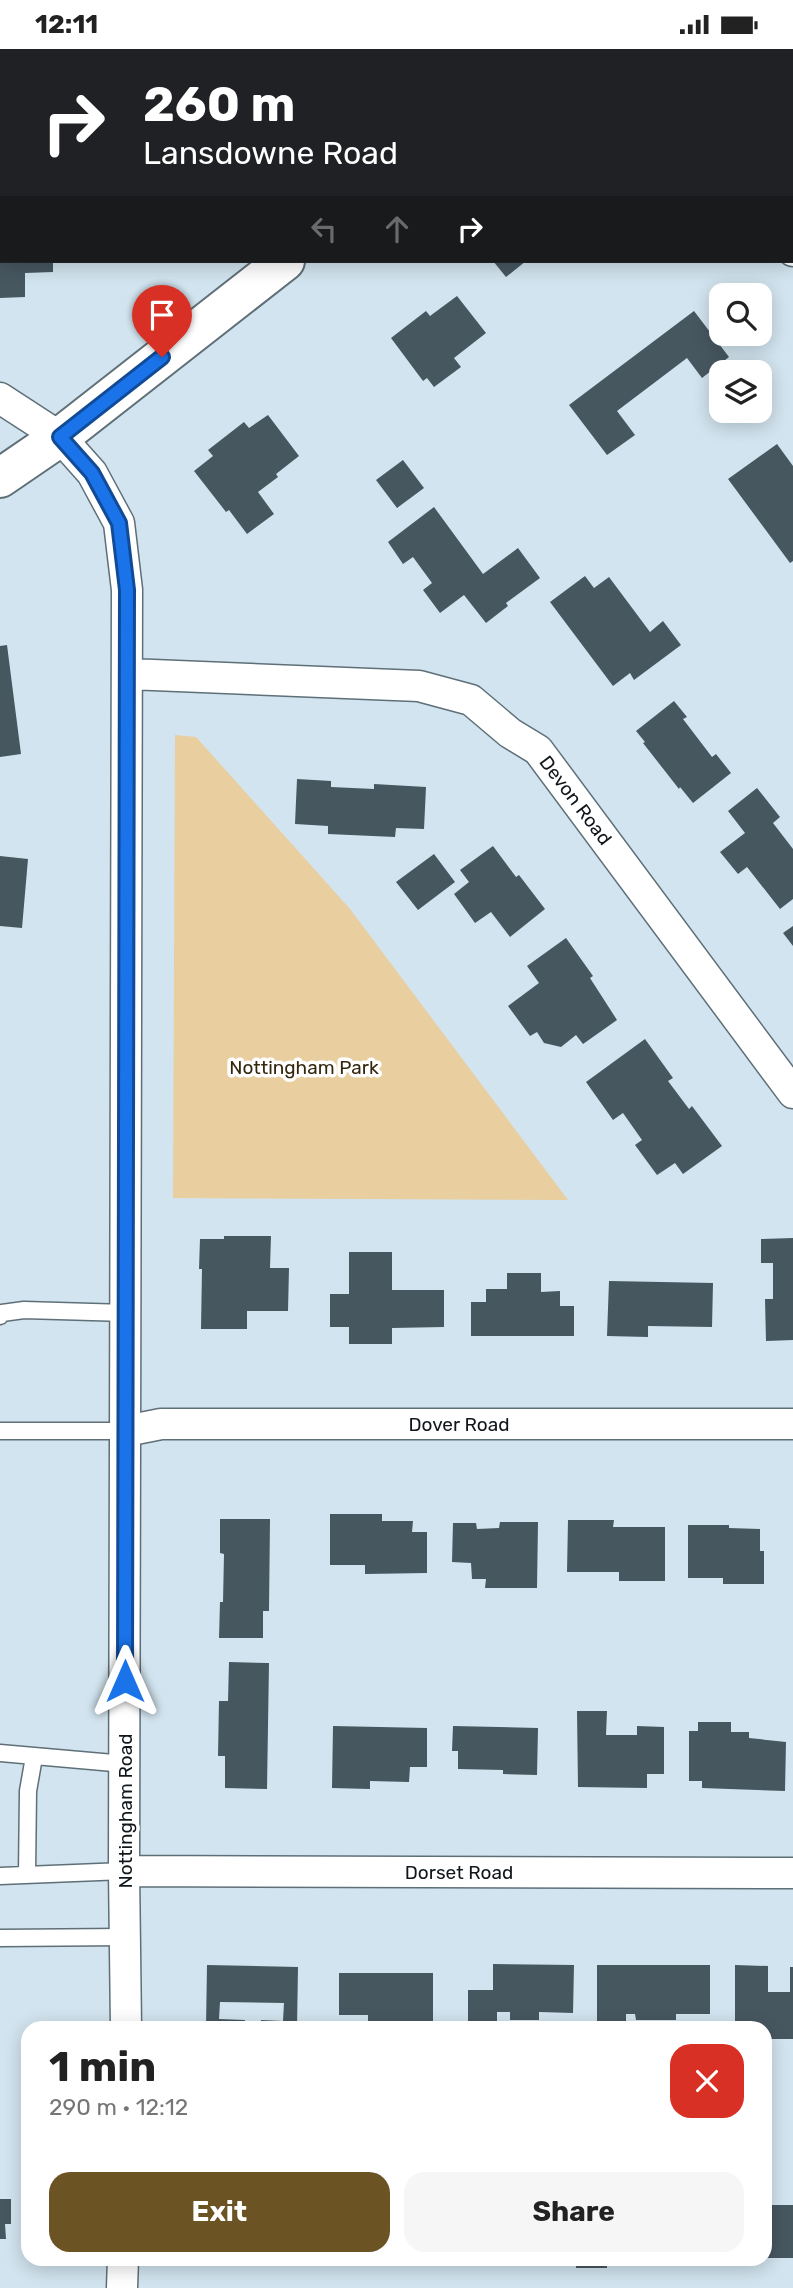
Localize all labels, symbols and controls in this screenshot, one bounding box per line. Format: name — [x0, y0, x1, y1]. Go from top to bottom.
text: 12:11 — [35, 9, 98, 40]
text: 260 m — [143, 75, 295, 133]
icon: right — [28, 77, 119, 168]
text: Lansdowne Road — [143, 134, 398, 172]
icon: left — [305, 210, 343, 248]
icon: ahead — [378, 210, 416, 248]
icon: right — [451, 210, 489, 248]
map controls — [709, 283, 772, 423]
button: search — [709, 283, 772, 346]
pin — [132, 285, 192, 357]
icon: arrive — [143, 296, 181, 334]
button: layers — [709, 360, 772, 423]
street label: Devon Road — [535, 751, 617, 849]
park label: Nottingham Park — [229, 1056, 379, 1079]
street label: Dover Road — [409, 1413, 509, 1436]
position arrow — [88, 1644, 162, 1718]
street label: Nottingham Road — [114, 1734, 137, 1888]
street label: Dorset Road — [405, 1861, 513, 1884]
text: 1 min — [49, 2042, 156, 2092]
button: close — [670, 2044, 744, 2118]
text: 290 m · 12:12 — [49, 2093, 188, 2121]
button: Exit — [49, 2172, 390, 2252]
button: Share — [404, 2172, 744, 2252]

